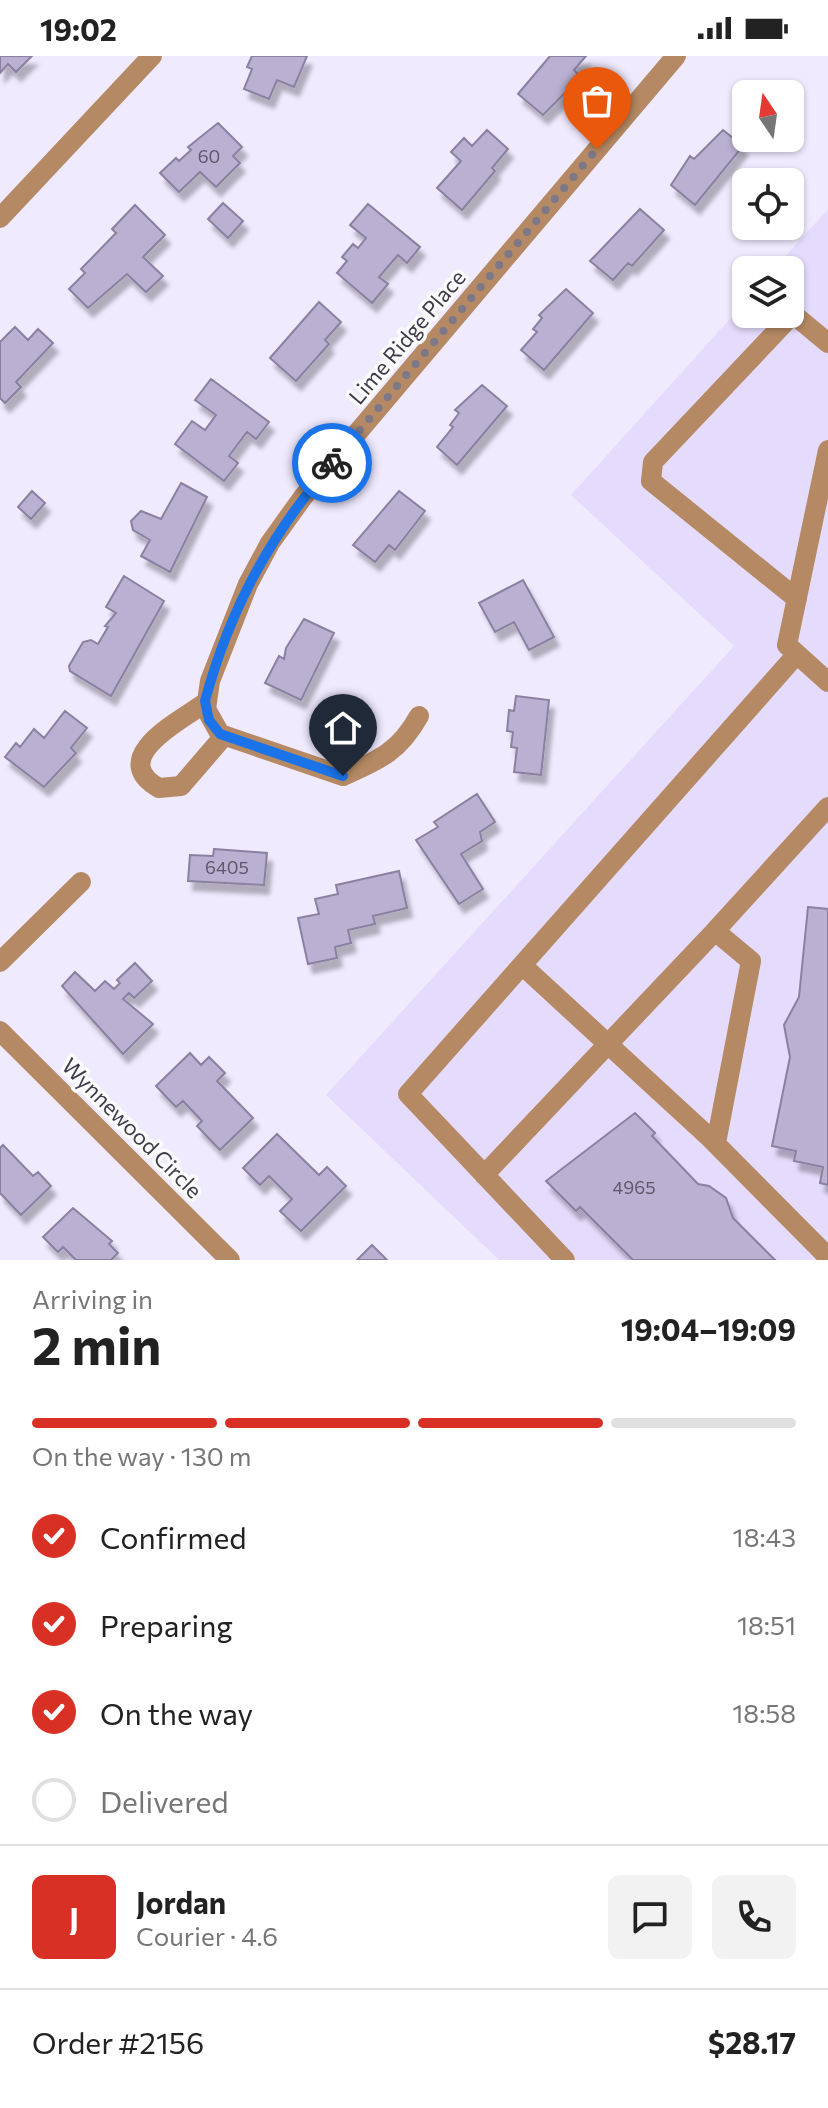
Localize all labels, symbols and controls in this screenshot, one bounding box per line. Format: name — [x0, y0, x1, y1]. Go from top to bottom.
text: 19:02 — [40, 10, 117, 47]
pin — [563, 67, 631, 149]
icon: bag — [575, 79, 619, 123]
north arrow — [732, 80, 804, 152]
map controls — [732, 80, 804, 328]
house number: 60 — [198, 145, 220, 167]
button: locate — [732, 168, 804, 240]
button: layers — [732, 256, 804, 328]
street label: Lime Ridge Place — [343, 264, 471, 409]
courier — [292, 423, 372, 503]
icon: bike — [310, 441, 354, 485]
pin — [309, 694, 377, 776]
icon: home — [321, 706, 365, 750]
house number: 6405 — [205, 856, 249, 878]
street label: Wynnewood Circle — [57, 1052, 208, 1203]
house number: 4965 — [613, 1176, 656, 1198]
text: Arriving in — [32, 1283, 153, 1314]
text: 19:04–19:09 — [621, 1310, 796, 1347]
text: 2 min — [32, 1312, 161, 1376]
text: On the way · 130 m — [32, 1440, 251, 1471]
icon: check — [32, 1514, 76, 1558]
text: Confirmed — [100, 1518, 247, 1555]
text: 18:43 — [733, 1521, 796, 1552]
icon: check — [32, 1602, 76, 1646]
text: Preparing — [100, 1606, 233, 1643]
text: 18:51 — [737, 1609, 796, 1640]
icon: check — [32, 1690, 76, 1734]
text: On the way — [100, 1694, 253, 1731]
text: 18:58 — [732, 1697, 796, 1728]
text: Delivered — [100, 1782, 229, 1819]
button: chat — [608, 1875, 692, 1959]
button: phone — [712, 1875, 796, 1959]
text: Jordan — [136, 1883, 226, 1920]
text: J — [69, 1899, 79, 1936]
text: Courier · 4.6 — [136, 1920, 278, 1951]
text: Order #2156 — [32, 2023, 204, 2060]
text: $28.17 — [708, 2023, 796, 2060]

